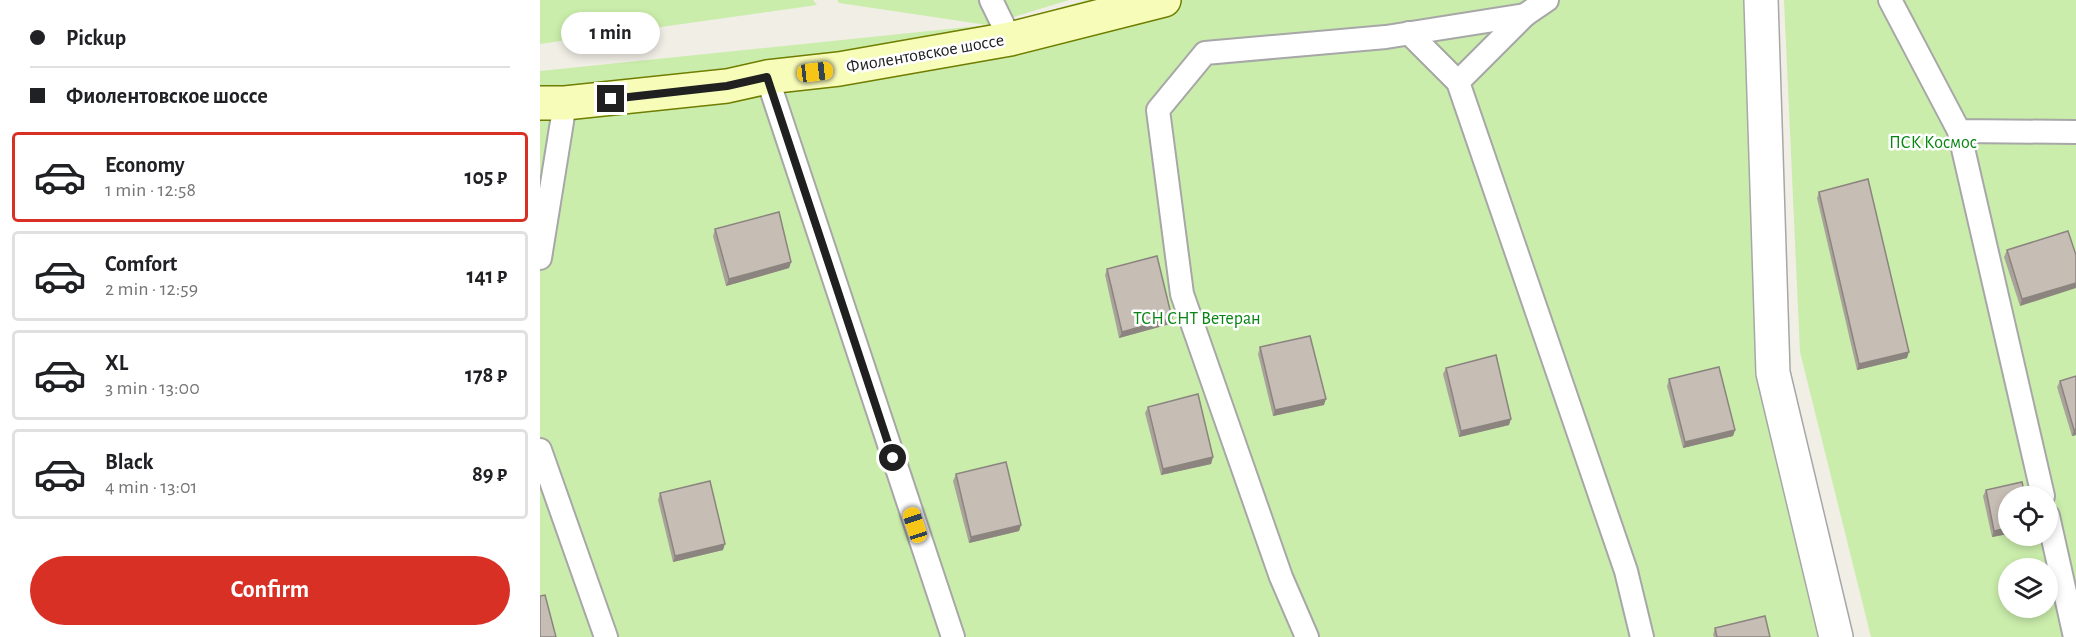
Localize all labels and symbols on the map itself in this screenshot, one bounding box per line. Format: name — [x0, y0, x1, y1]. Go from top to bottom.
callout: 1 min — [562, 12, 661, 54]
street label: Фиолентовское шоссе — [845, 31, 1006, 77]
car — [796, 61, 834, 83]
route end — [597, 85, 624, 112]
park label: ПСК Космос — [1889, 134, 1977, 152]
park label: ТСН СНТ Ветеран — [1133, 310, 1261, 328]
route start — [879, 444, 906, 471]
car — [901, 505, 929, 545]

